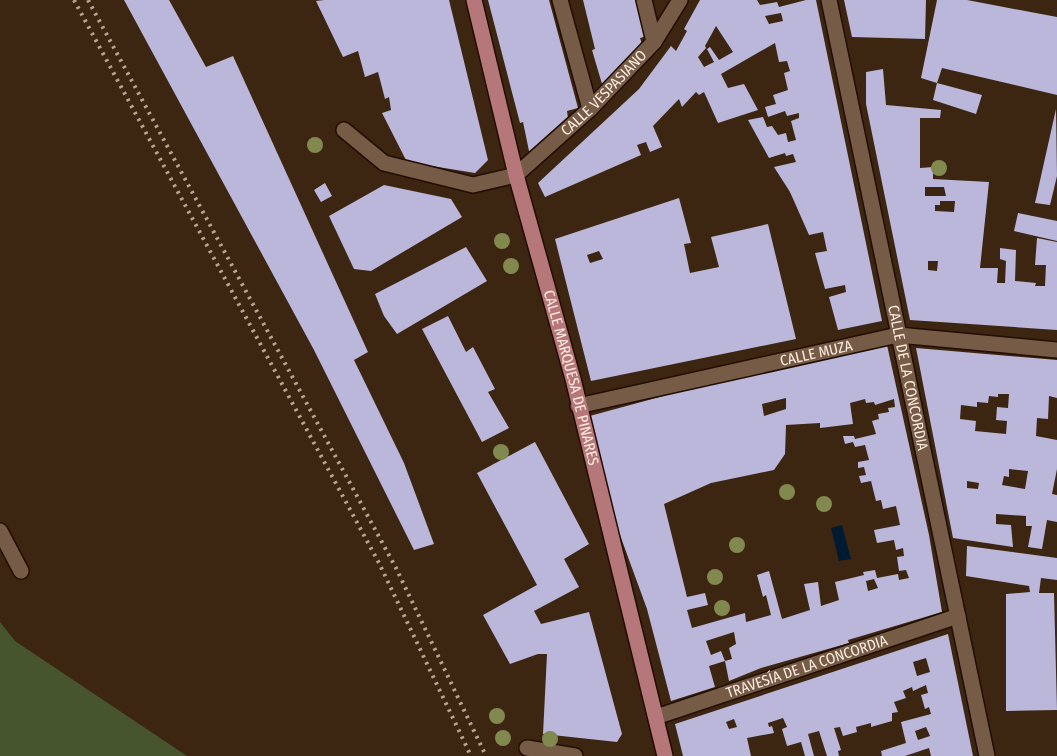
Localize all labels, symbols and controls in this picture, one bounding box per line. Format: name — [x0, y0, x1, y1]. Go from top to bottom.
street label: CALLE VESPASIANO — [557, 46, 651, 140]
street label: CALLE MARQUESA DE PINARES — [540, 288, 603, 467]
street label: CALLE DE LA CONCORDIA — [884, 303, 932, 452]
street label: CALLE MUZA — [778, 336, 854, 370]
street label: TRAVESÍA DE LA CONCORDIA — [724, 631, 890, 702]

